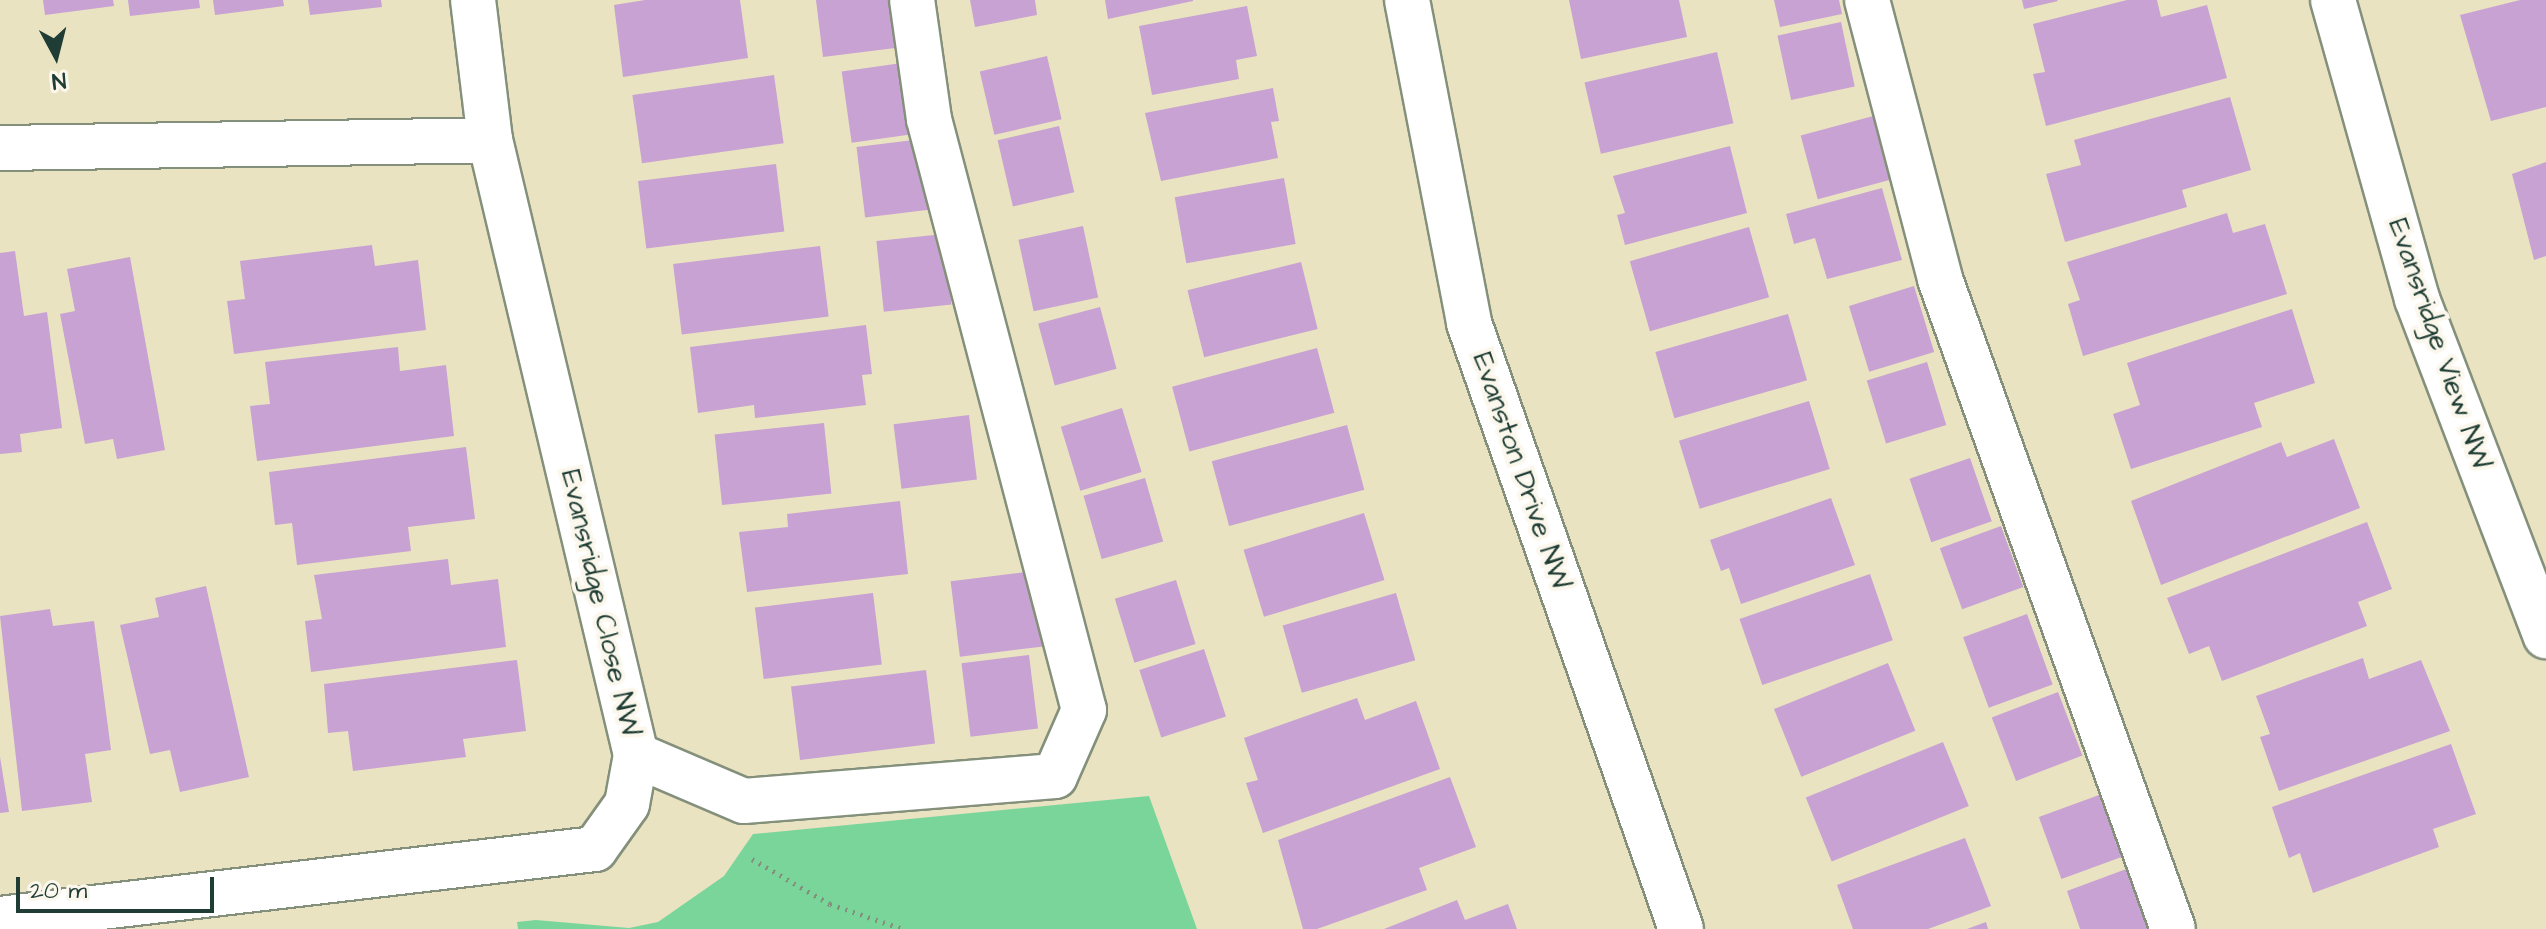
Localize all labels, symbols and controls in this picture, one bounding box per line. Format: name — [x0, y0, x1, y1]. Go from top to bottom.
north arrow — [16, 16, 96, 96]
text: N — [50, 64, 68, 97]
street label: Evansridge View NW — [2380, 214, 2498, 474]
street label: Evanston Drive NW — [1465, 348, 1577, 594]
street label: Evansridge Close NW — [553, 466, 647, 740]
scale bar — [20, 861, 218, 911]
text: 20 m — [30, 874, 87, 908]

